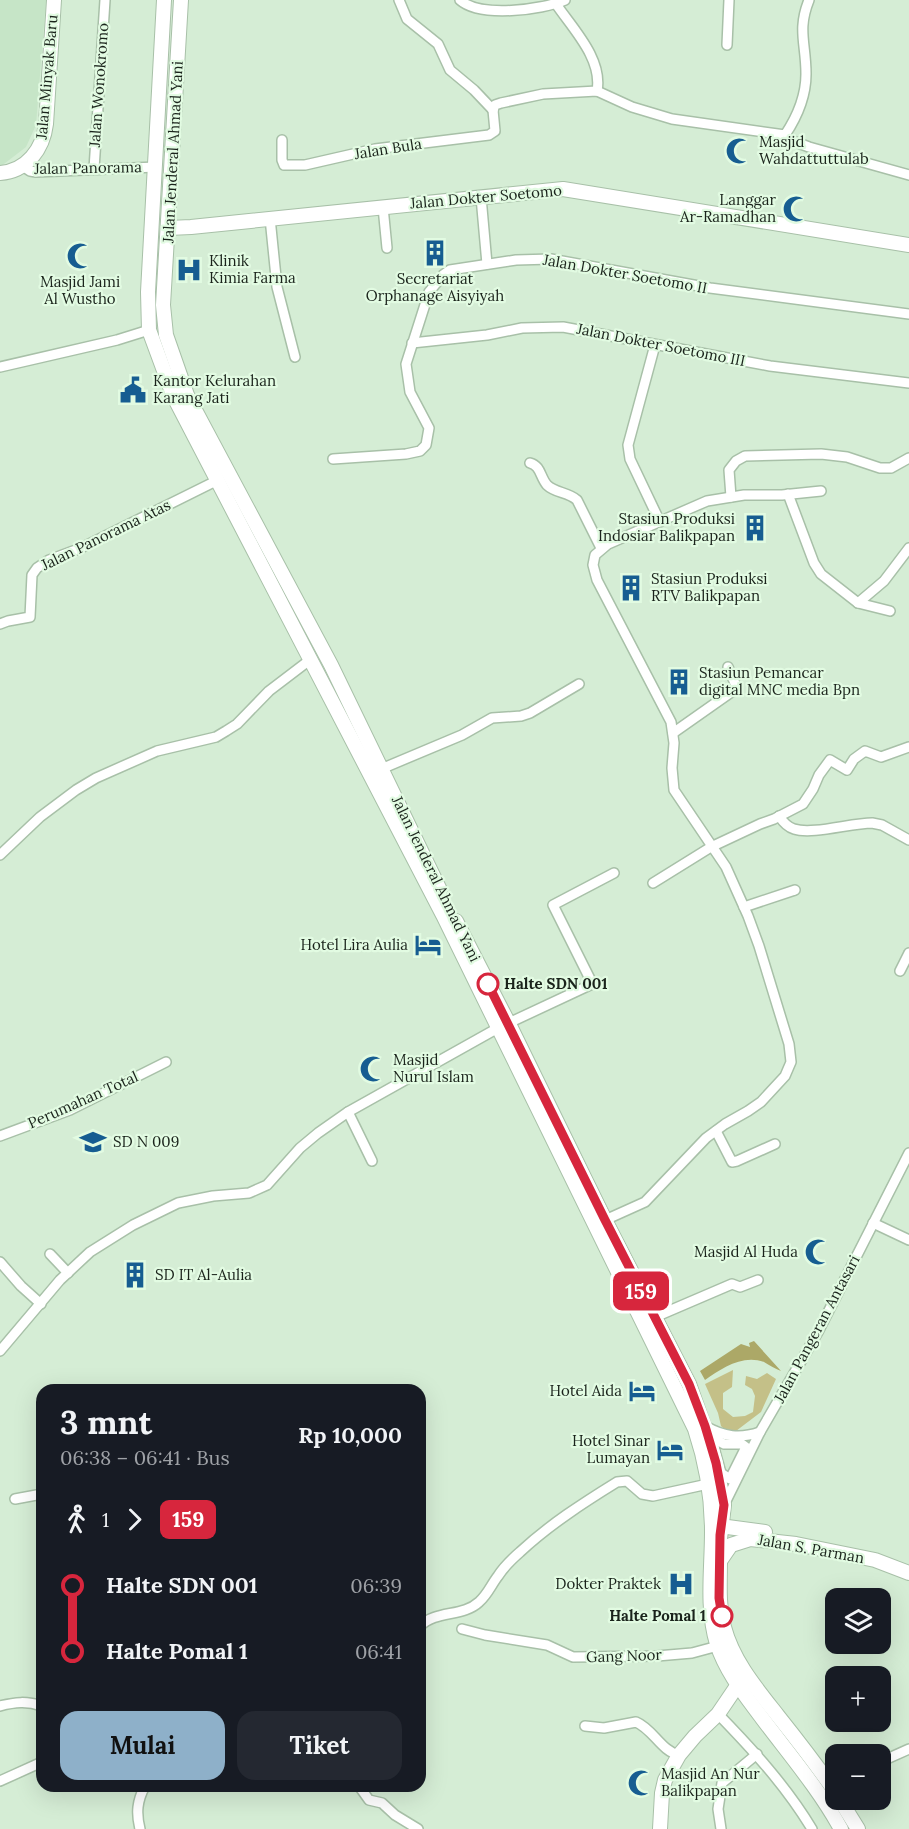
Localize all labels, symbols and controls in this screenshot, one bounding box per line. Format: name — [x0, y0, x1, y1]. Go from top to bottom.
street label: Jalan Minyak Baru — [31, 14, 61, 141]
street label: Jalan Wonokromo — [85, 22, 112, 149]
street label: Jalan Jenderal Ahmad Yani — [158, 61, 187, 244]
place label: Masjid Wahdattuttulab — [759, 132, 869, 168]
street label: Jalan Bula — [352, 134, 423, 163]
mosque icon: Masjid Wahdattuttulab — [724, 136, 754, 166]
street label: Jalan Panorama — [33, 157, 142, 178]
street label: Jalan Dokter Soetomo — [408, 180, 563, 213]
place label: Langgar Ar-Ramadhan — [679, 190, 777, 226]
mosque icon: Langgar Ar-Ramadhan — [781, 194, 811, 224]
building icon: Secretariat Orphanage Aisyiyah — [420, 238, 450, 268]
mosque icon: Masjid Jami Al Wustho — [65, 241, 95, 271]
street label: Jalan Dokter Soetomo II — [540, 250, 709, 297]
place label: Klinik Kimia Farma — [209, 251, 296, 287]
hospital icon: Klinik Kimia Farma — [174, 255, 204, 285]
place label: Secretariat Orphanage Aisyiyah — [366, 269, 504, 305]
place label: Masjid Jami Al Wustho — [40, 272, 120, 308]
street label: Jalan Dokter Soetomo III — [574, 319, 747, 370]
place label: Kantor Kelurahan Karang Jati — [153, 371, 276, 407]
public building icon: Kantor Kelurahan Karang Jati — [118, 375, 148, 405]
street label: Jalan Panorama Atas — [37, 495, 174, 575]
place label: Stasiun Produksi Indosiar Balikpapan — [598, 509, 735, 545]
building icon: Stasiun Produksi Indosiar Balikpapan — [740, 513, 770, 543]
place label: Stasiun Produksi RTV Balikpapan — [651, 569, 768, 605]
building icon: Stasiun Produksi RTV Balikpapan — [616, 573, 646, 603]
place label: Stasiun Pemancar digital MNC media Bpn — [699, 663, 860, 699]
building icon: Stasiun Pemancar digital MNC media Bpn — [664, 667, 694, 697]
street label: Jalan Jenderal Ahmad Yani — [388, 792, 485, 965]
hotel icon: Hotel Lira Aulia — [413, 930, 443, 960]
place label: Hotel Lira Aulia — [301, 935, 408, 954]
marker: Halte SDN 001 — [477, 973, 499, 995]
place label: Halte SDN 001 — [504, 974, 607, 993]
place label: Masjid Nurul Islam — [393, 1050, 474, 1086]
mosque icon: Masjid Nurul Islam — [358, 1054, 388, 1084]
street label: Perumahan Total — [25, 1067, 141, 1132]
school or university icon: SD N 009 — [78, 1127, 108, 1157]
place label: SD N 009 — [113, 1132, 179, 1151]
mosque icon: Masjid Al Huda — [803, 1237, 833, 1267]
place label: Masjid Al Huda — [694, 1242, 798, 1261]
street label: Jalan Pangeran Antasari — [769, 1252, 864, 1407]
building icon: SD IT Al-Aulia — [120, 1260, 150, 1290]
place label: SD IT Al-Aulia — [155, 1265, 252, 1284]
line badge: 159 — [606, 1272, 676, 1310]
text: 159 — [625, 1278, 657, 1305]
hotel icon: Hotel Aida — [627, 1376, 657, 1406]
place label: Hotel Aida — [550, 1381, 622, 1400]
text: 3 mnt — [60, 1401, 152, 1443]
text: Rp 10,000 — [298, 1421, 402, 1449]
place label: Hotel Sinar Lumayan — [572, 1431, 651, 1467]
hotel icon: Hotel Sinar Lumayan — [655, 1435, 685, 1465]
text: 06:38 – 06:41 · Bus — [60, 1445, 230, 1470]
icon: walk — [60, 1503, 93, 1536]
icon: forward — [118, 1503, 151, 1536]
text: 159 — [172, 1506, 204, 1533]
text: 1 — [102, 1507, 109, 1532]
street label: Jalan S. Parman — [755, 1530, 866, 1567]
hospital icon: Dokter Praktek — [666, 1569, 696, 1599]
text: Halte SDN 001 — [106, 1571, 258, 1599]
text: 06:39 — [350, 1573, 402, 1598]
place label: Dokter Praktek — [555, 1574, 661, 1593]
map controls — [825, 1588, 891, 1810]
button: layers — [825, 1588, 891, 1654]
marker: Halte Pomal 1 — [711, 1605, 733, 1627]
place label: Halte Pomal 1 — [609, 1606, 706, 1625]
text: Halte Pomal 1 — [106, 1637, 248, 1665]
text: 06:41 — [355, 1639, 402, 1664]
street label: Gang Noor — [586, 1645, 663, 1666]
button: + — [825, 1666, 891, 1732]
button: Mulai — [60, 1711, 225, 1780]
button: Tiket — [237, 1711, 402, 1780]
button: − — [825, 1744, 891, 1810]
place label: Masjid An Nur Balikpapan — [661, 1764, 760, 1800]
mosque icon: Masjid An Nur Balikpapan — [626, 1768, 656, 1798]

